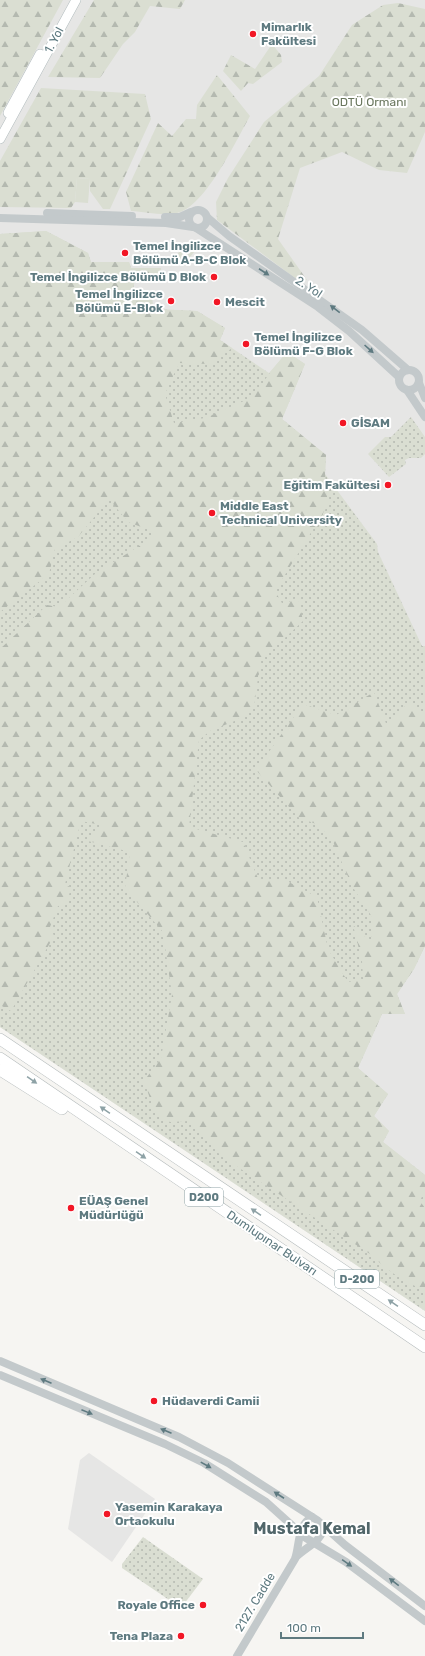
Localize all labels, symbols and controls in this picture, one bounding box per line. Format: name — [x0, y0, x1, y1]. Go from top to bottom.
place label: Mimarlık Fakültesi — [261, 20, 316, 48]
street label: 1. Yol — [41, 25, 67, 55]
marker: Mimarlık Fakültesi — [248, 29, 258, 39]
park label: ODTÜ Ormanı — [332, 95, 406, 109]
place label: Temel İngilizce Bölümü A-B-C Blok — [133, 239, 246, 267]
marker: Temel İngilizce Bölümü A-B-C Blok — [120, 248, 130, 258]
one-way arrow — [259, 268, 269, 276]
place label: Temel İngilizce Bölümü D Blok — [30, 270, 206, 284]
marker: Temel İngilizce Bölümü D Blok — [209, 272, 219, 282]
street label: 2. Yol — [293, 273, 325, 301]
place label: Temel İngilizce Bölümü E-Blok — [75, 287, 163, 315]
place label: Mescit — [225, 295, 265, 309]
marker: Temel İngilizce Bölümü E-Blok — [166, 296, 176, 306]
marker: Mescit — [212, 297, 222, 307]
one-way arrow — [329, 305, 340, 314]
place label: Temel İngilizce Bölümü F-G Blok — [254, 330, 353, 358]
marker: Temel İngilizce Bölümü F-G Blok — [241, 339, 251, 349]
one-way arrow — [364, 344, 374, 354]
place label: GİSAM — [351, 416, 390, 430]
marker: GİSAM — [338, 418, 348, 428]
place label: Eğitim Fakültesi — [284, 478, 380, 492]
marker: Eğitim Fakültesi — [383, 480, 393, 490]
place label: Middle East Technical University — [220, 499, 342, 527]
marker: Middle East Technical University — [207, 508, 217, 518]
one-way arrow — [27, 1076, 37, 1084]
one-way arrow — [100, 1106, 110, 1114]
one-way arrow — [135, 1151, 146, 1159]
road number: D200 — [185, 1188, 223, 1206]
place label: EÜAŞ Genel Müdürlüğü — [79, 1194, 148, 1222]
marker: EÜAŞ Genel Müdürlüğü — [66, 1203, 76, 1213]
street label: Dumlupınar Bulvarı — [224, 1208, 320, 1279]
one-way arrow — [251, 1208, 262, 1216]
road number: D-200 — [335, 1270, 379, 1288]
one-way arrow — [388, 1299, 398, 1307]
one-way arrow — [41, 1378, 52, 1384]
place label: Hüdaverdi Camii — [162, 1394, 259, 1408]
marker: Hüdaverdi Camii — [149, 1396, 159, 1406]
one-way arrow — [82, 1410, 94, 1416]
one-way arrow — [160, 1428, 172, 1434]
one-way arrow — [200, 1461, 212, 1468]
one-way arrow — [273, 1492, 285, 1499]
place label: Yasemin Karakaya Ortaokulu — [115, 1500, 223, 1528]
marker: Yasemin Karakaya Ortaokulu — [102, 1509, 112, 1519]
district label: Mustafa Kemal — [253, 1519, 371, 1538]
one-way arrow — [342, 1559, 353, 1567]
street label: 2127. Cadde — [232, 1570, 278, 1634]
one-way arrow — [388, 1578, 399, 1586]
place label: Royale Office — [117, 1598, 195, 1612]
marker: Royale Office — [198, 1600, 208, 1610]
scale bar — [281, 1614, 363, 1640]
text: 100 m — [287, 1621, 321, 1635]
place label: Tena Plaza — [110, 1629, 173, 1643]
marker: Tena Plaza — [176, 1631, 186, 1641]

